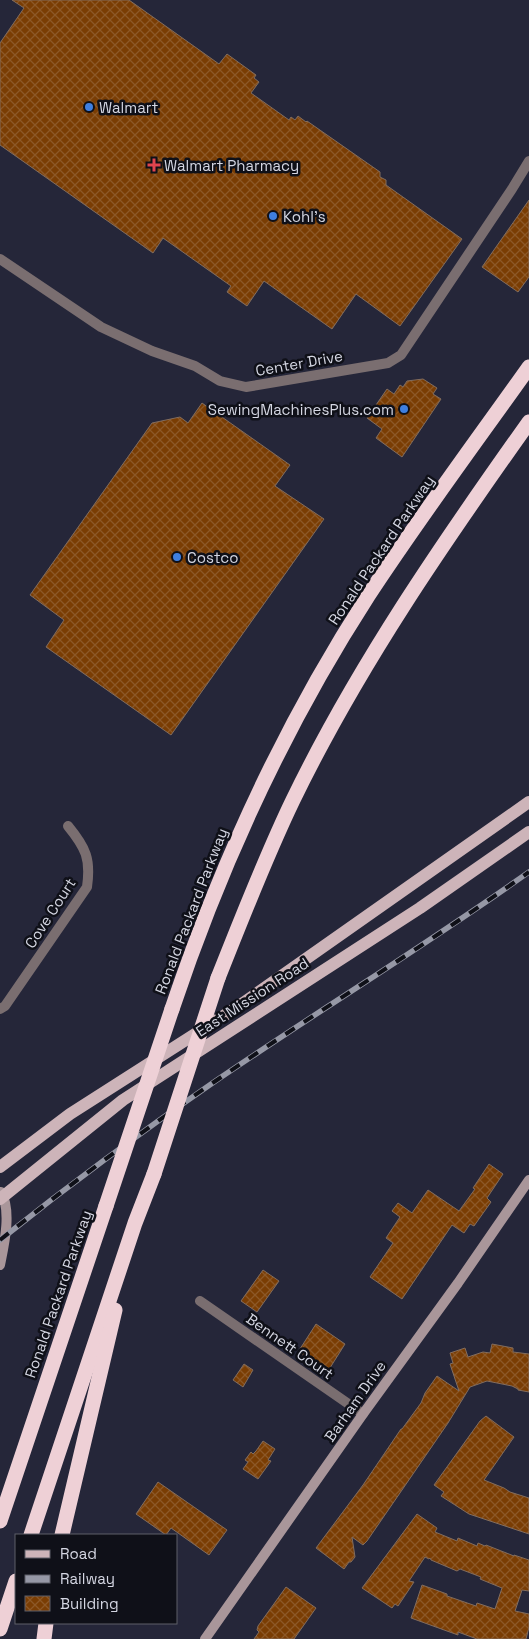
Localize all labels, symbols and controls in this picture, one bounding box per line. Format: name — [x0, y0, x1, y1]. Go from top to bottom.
place label: Walmart — [99, 98, 158, 117]
marker: Walmart — [83, 101, 95, 113]
place label: Walmart Pharmacy — [164, 156, 299, 175]
marker: Walmart Pharmacy — [148, 159, 160, 171]
place label: Kohl's — [283, 207, 326, 226]
marker: Kohl's — [267, 210, 279, 222]
street label: Center Drive — [254, 346, 344, 380]
place label: SewingMachinesPlus.com — [208, 400, 394, 419]
marker: SewingMachinesPlus.com — [398, 403, 410, 415]
street label: Ronald Packard Parkway — [324, 472, 438, 628]
place label: Costco — [187, 548, 239, 567]
marker: Costco — [171, 551, 183, 563]
street label: Ronald Packard Parkway — [151, 825, 231, 997]
street label: Cove Court — [20, 874, 80, 952]
street label: East Mission Road — [192, 953, 312, 1041]
street label: Ronald Packard Parkway — [20, 1208, 96, 1380]
street label: Bennett Court — [243, 1309, 337, 1383]
street label: Barham Drive — [320, 1357, 390, 1445]
legend — [15, 1534, 178, 1624]
text: Road — [60, 1544, 97, 1563]
text: Railway — [60, 1569, 115, 1588]
text: Building — [60, 1594, 119, 1613]

